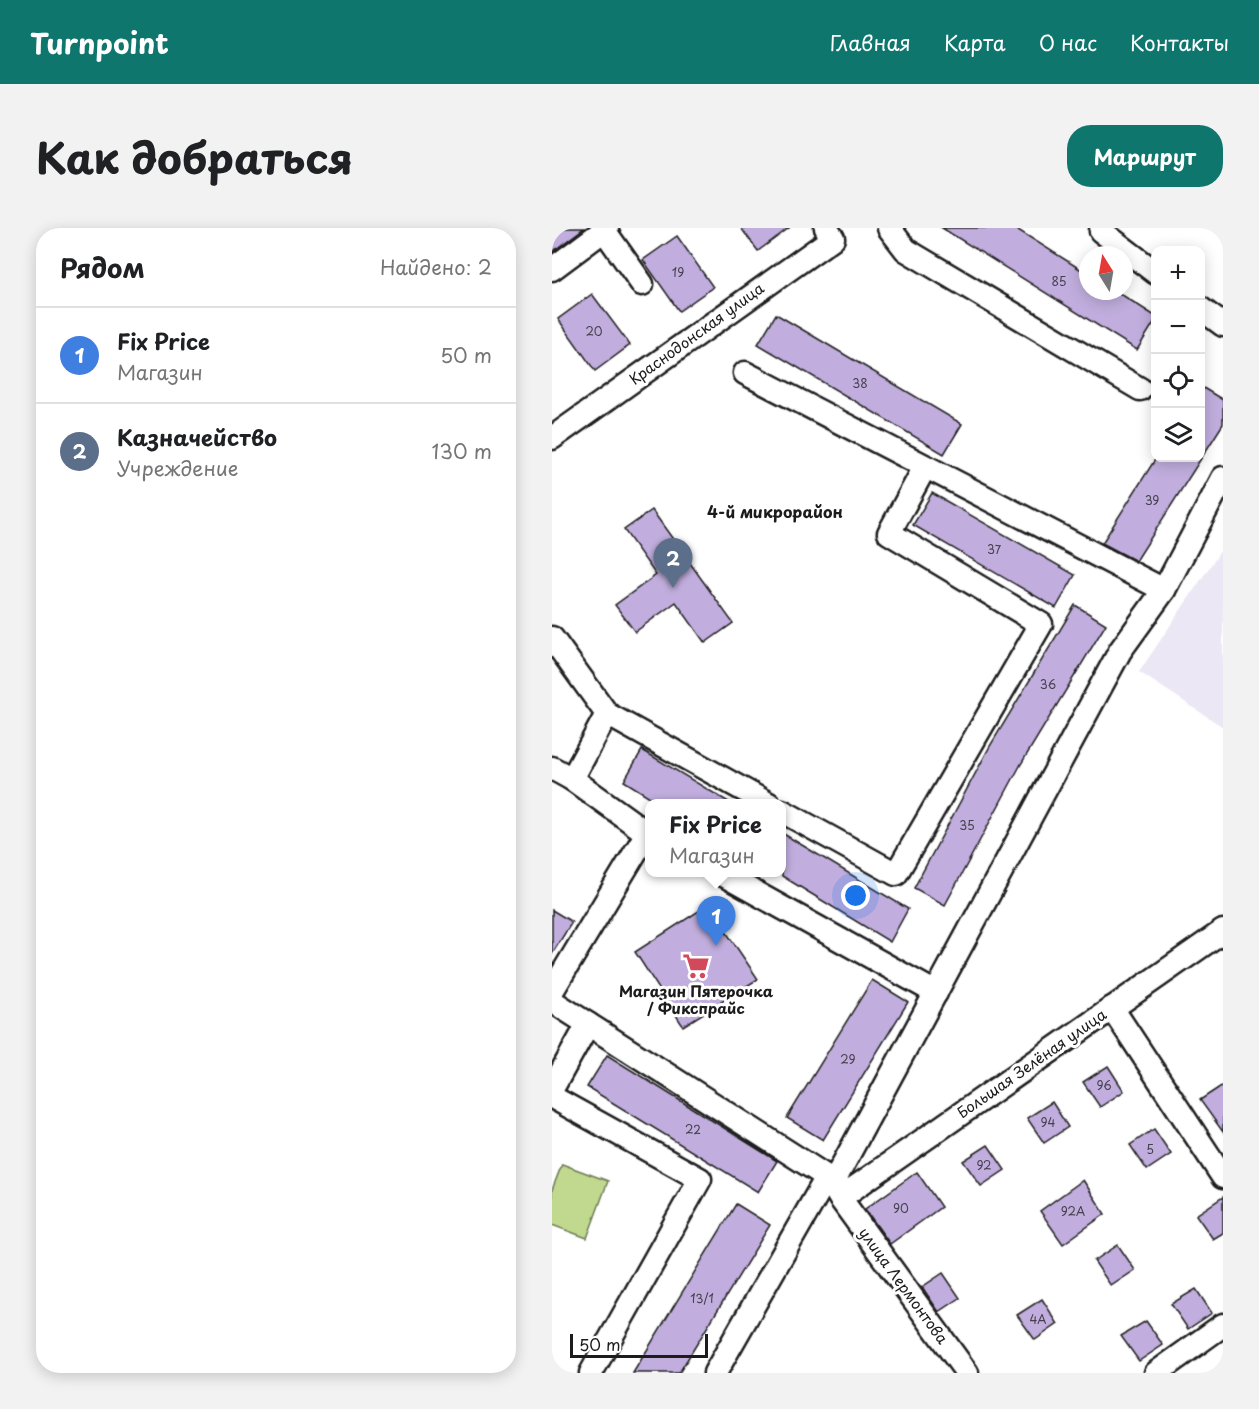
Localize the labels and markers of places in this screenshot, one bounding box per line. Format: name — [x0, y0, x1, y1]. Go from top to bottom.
pin: 2 — [654, 538, 692, 588]
pin: 1 — [696, 896, 736, 946]
supermarket icon: Магазин Пятерочка / Фикспрайс — [681, 951, 711, 981]
place label: Магазин Пятерочка / Фикспрайс — [619, 979, 774, 1019]

